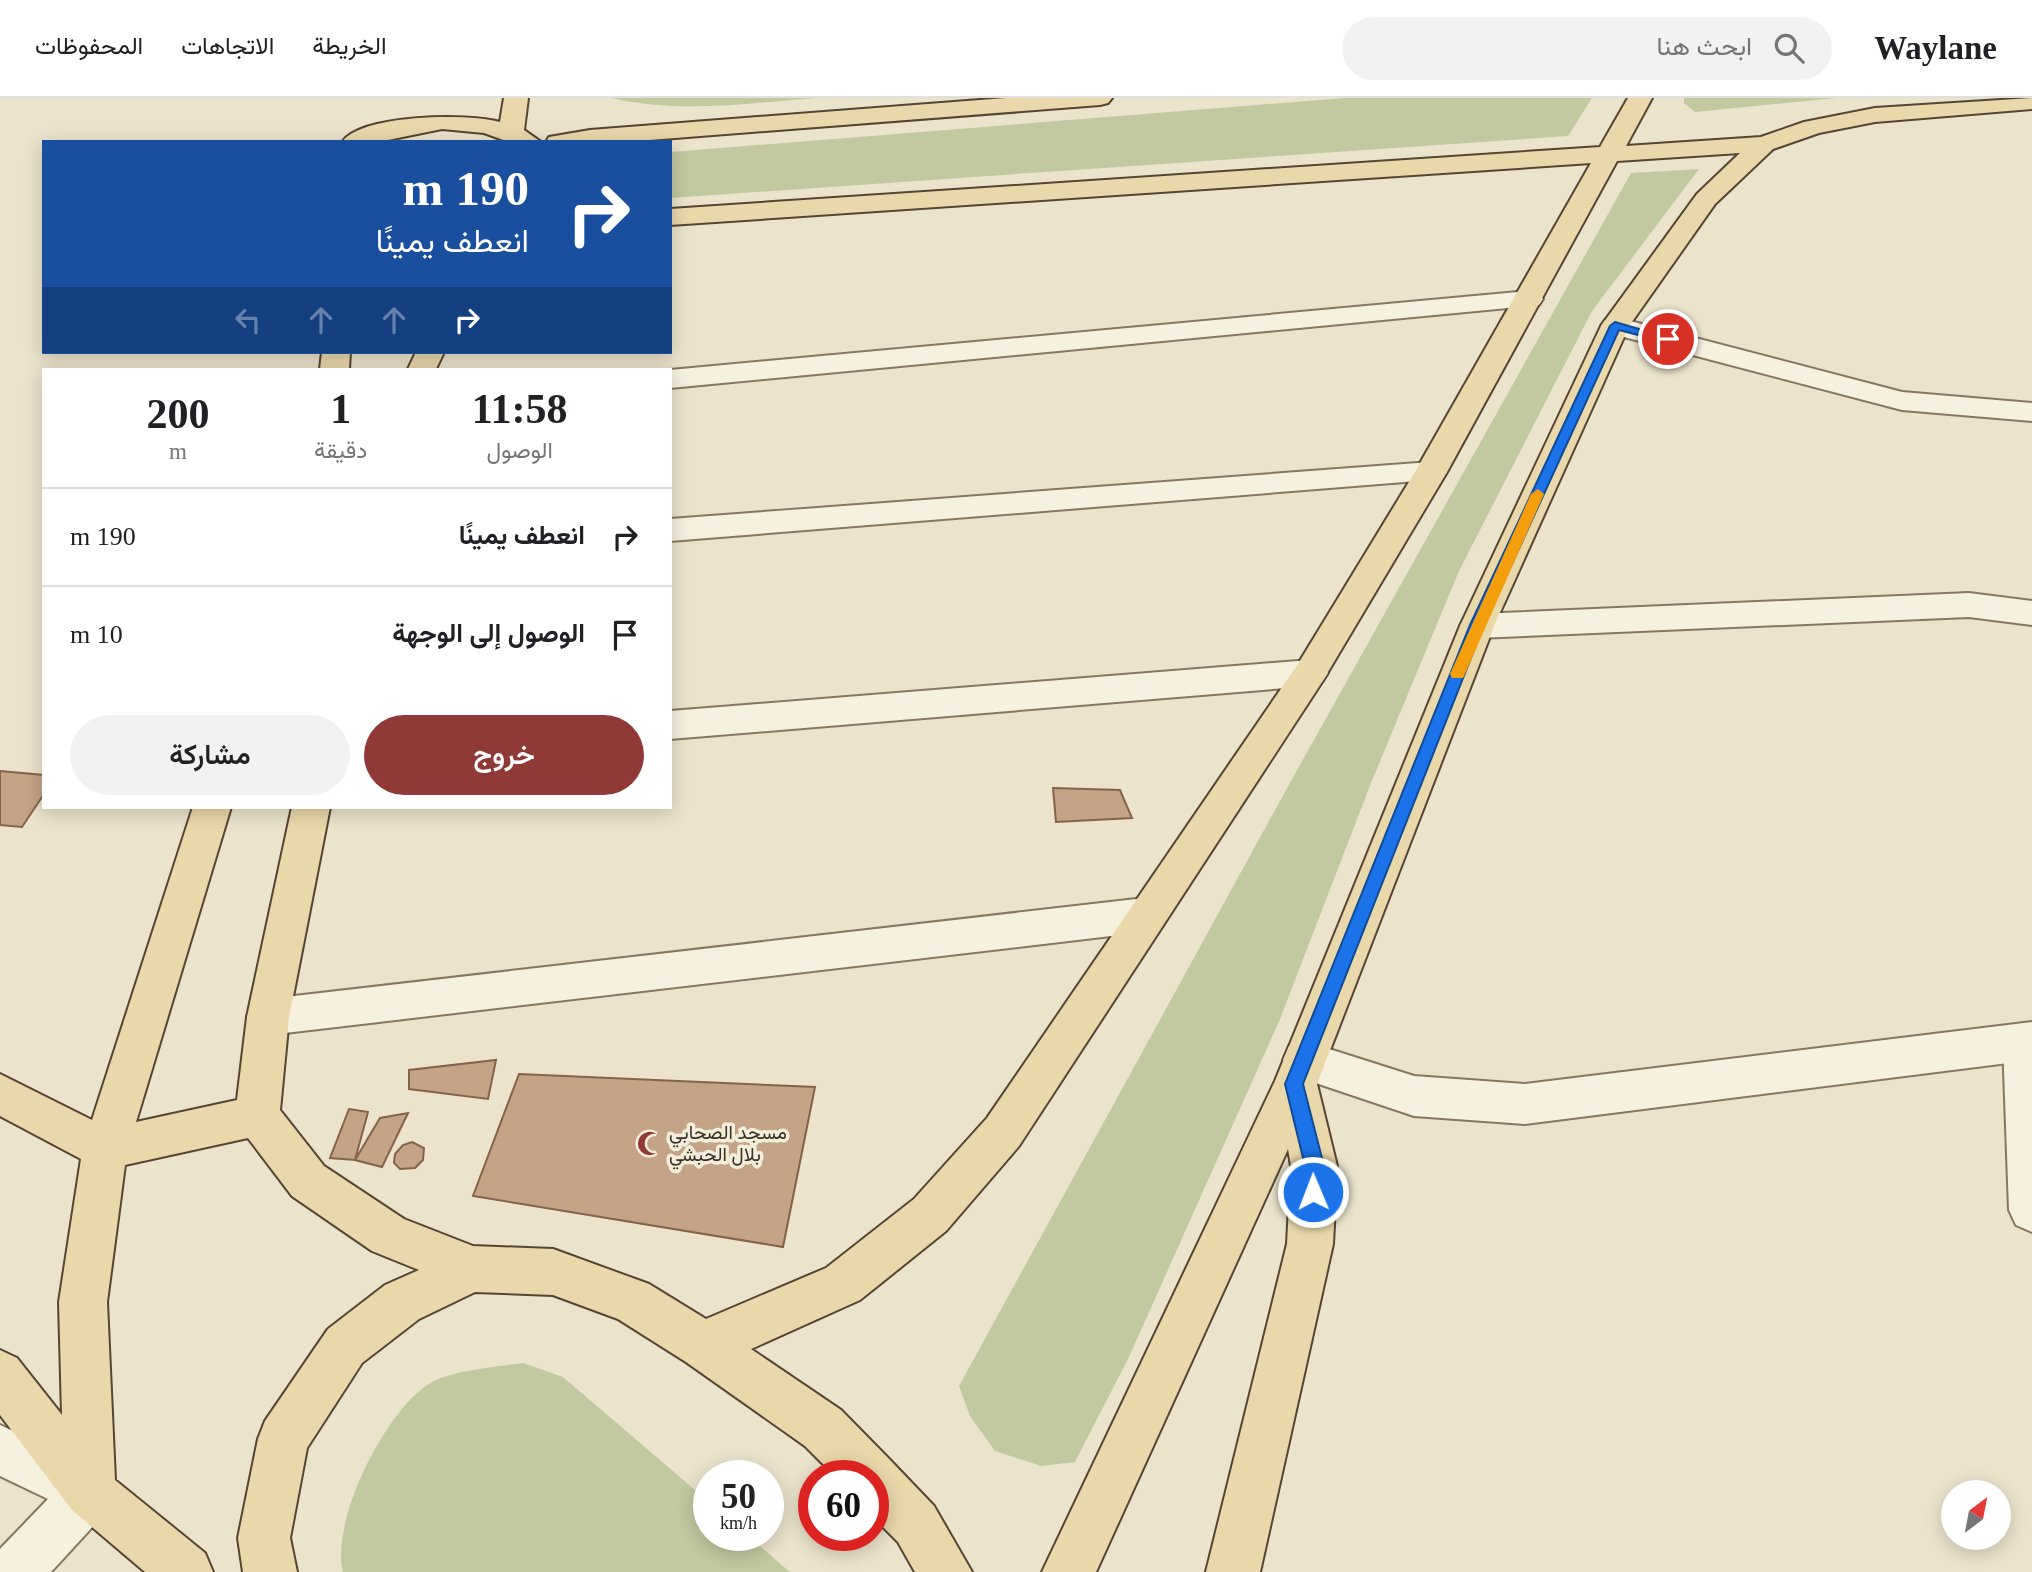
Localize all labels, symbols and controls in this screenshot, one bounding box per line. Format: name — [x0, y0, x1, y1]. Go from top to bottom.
search box — [1342, 17, 1832, 80]
icon: search — [1770, 29, 1808, 67]
text: Waylane — [1874, 30, 1997, 66]
text: ابحث هنا — [1656, 32, 1752, 61]
text: المحفوظات — [35, 33, 143, 59]
text: الاتجاهات — [181, 33, 274, 59]
text: الخريطة — [312, 33, 387, 59]
text: 190 m — [402, 161, 529, 216]
icon: right — [553, 168, 644, 259]
text: انعطف يمينًا — [376, 223, 529, 259]
icon: left — [229, 301, 267, 339]
icon: ahead — [302, 301, 340, 339]
icon: ahead — [375, 301, 413, 339]
icon: right — [448, 301, 486, 339]
pin — [1638, 309, 1698, 369]
icon: arrive — [1649, 320, 1687, 358]
text: 1 — [330, 386, 351, 432]
text: 11:58 — [472, 386, 567, 432]
text: 200 — [147, 391, 210, 437]
text: دقيقة — [314, 438, 367, 463]
text: الوصول — [486, 438, 553, 463]
text: m — [169, 439, 187, 464]
icon: right — [606, 518, 644, 556]
text: انعطف يمينًا — [459, 521, 585, 550]
text: 190 m — [70, 522, 136, 551]
icon: arrive — [606, 616, 644, 654]
text: الوصول إلى الوجهة — [392, 619, 585, 648]
text: 10 m — [70, 620, 123, 649]
button: مشاركة — [70, 715, 350, 795]
button: خروج — [364, 715, 644, 795]
place label: مسجد الصحابي بلال الحبشي — [669, 1122, 787, 1170]
mosque icon: مسجد الصحابي بلال الحبشي — [635, 1129, 663, 1157]
position arrow — [1276, 1155, 1350, 1229]
speed limit sign: 60 — [798, 1460, 889, 1551]
text: 50 — [721, 1477, 756, 1516]
north arrow — [1941, 1480, 2011, 1550]
map controls — [1941, 1480, 2011, 1550]
text: km/h — [720, 1513, 757, 1533]

